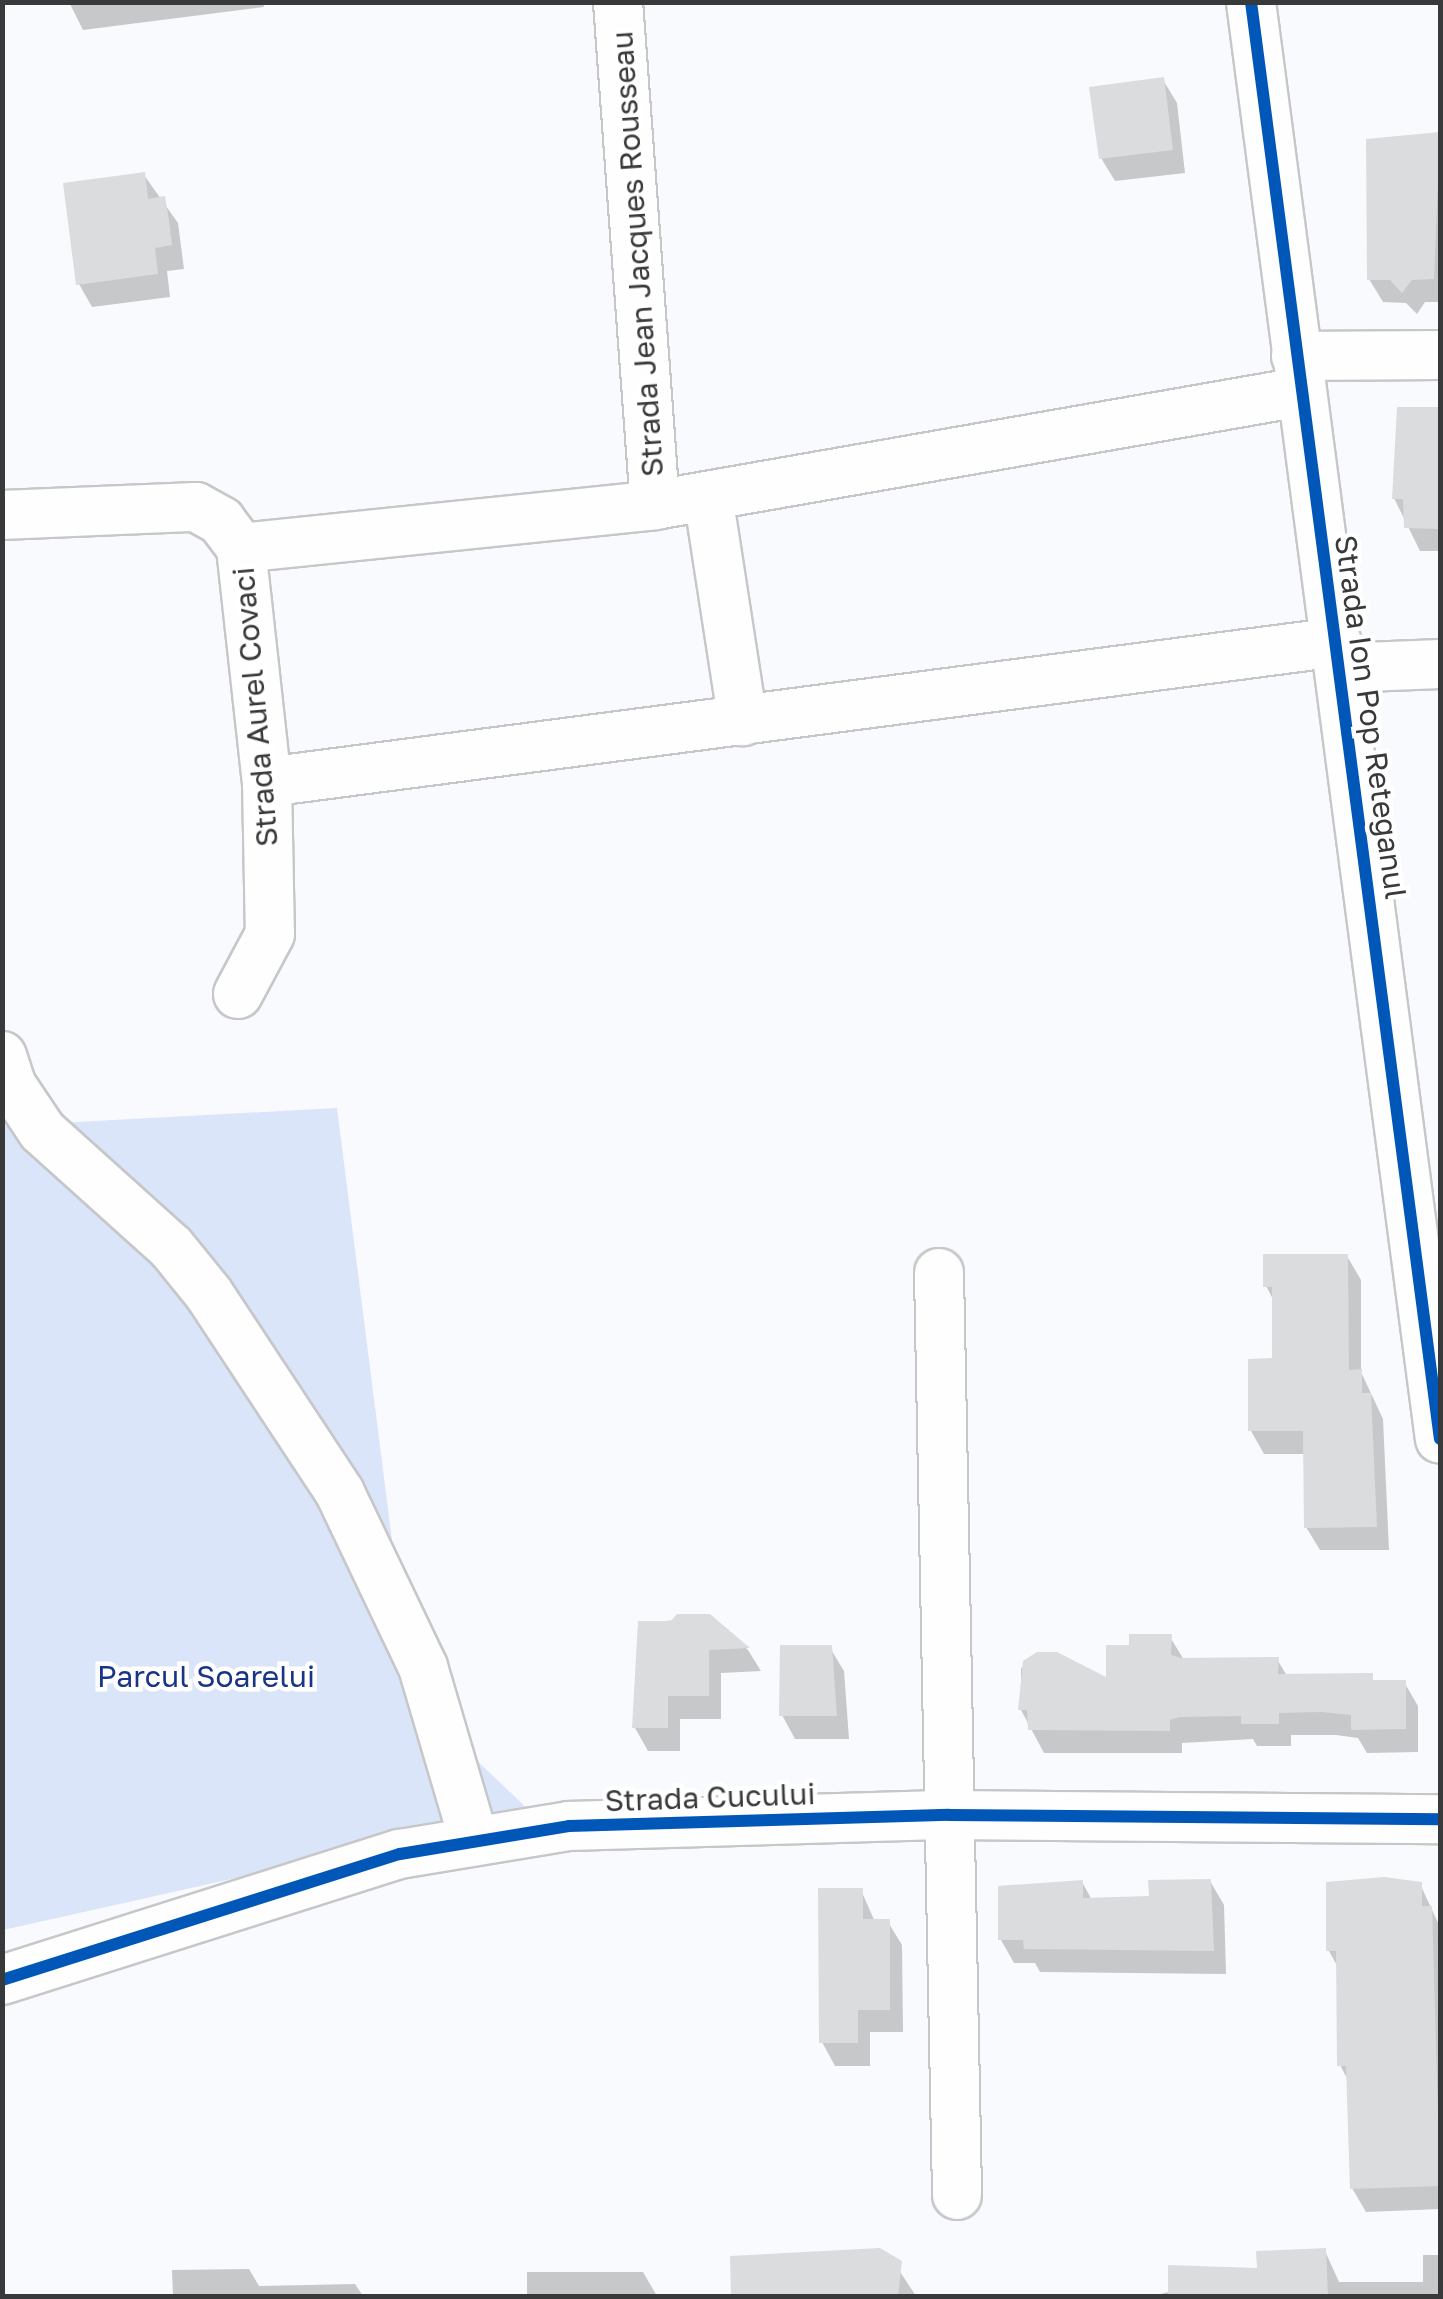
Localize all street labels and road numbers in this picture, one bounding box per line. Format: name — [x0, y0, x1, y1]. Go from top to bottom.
street label: Strada Jean Jacques Rousseau — [603, 30, 671, 478]
street label: Strada Ion Pop Reteganul — [1328, 533, 1414, 901]
street label: Strada Aurel Covaci — [225, 566, 285, 848]
street label: Strada Cucului — [604, 1775, 816, 1819]

